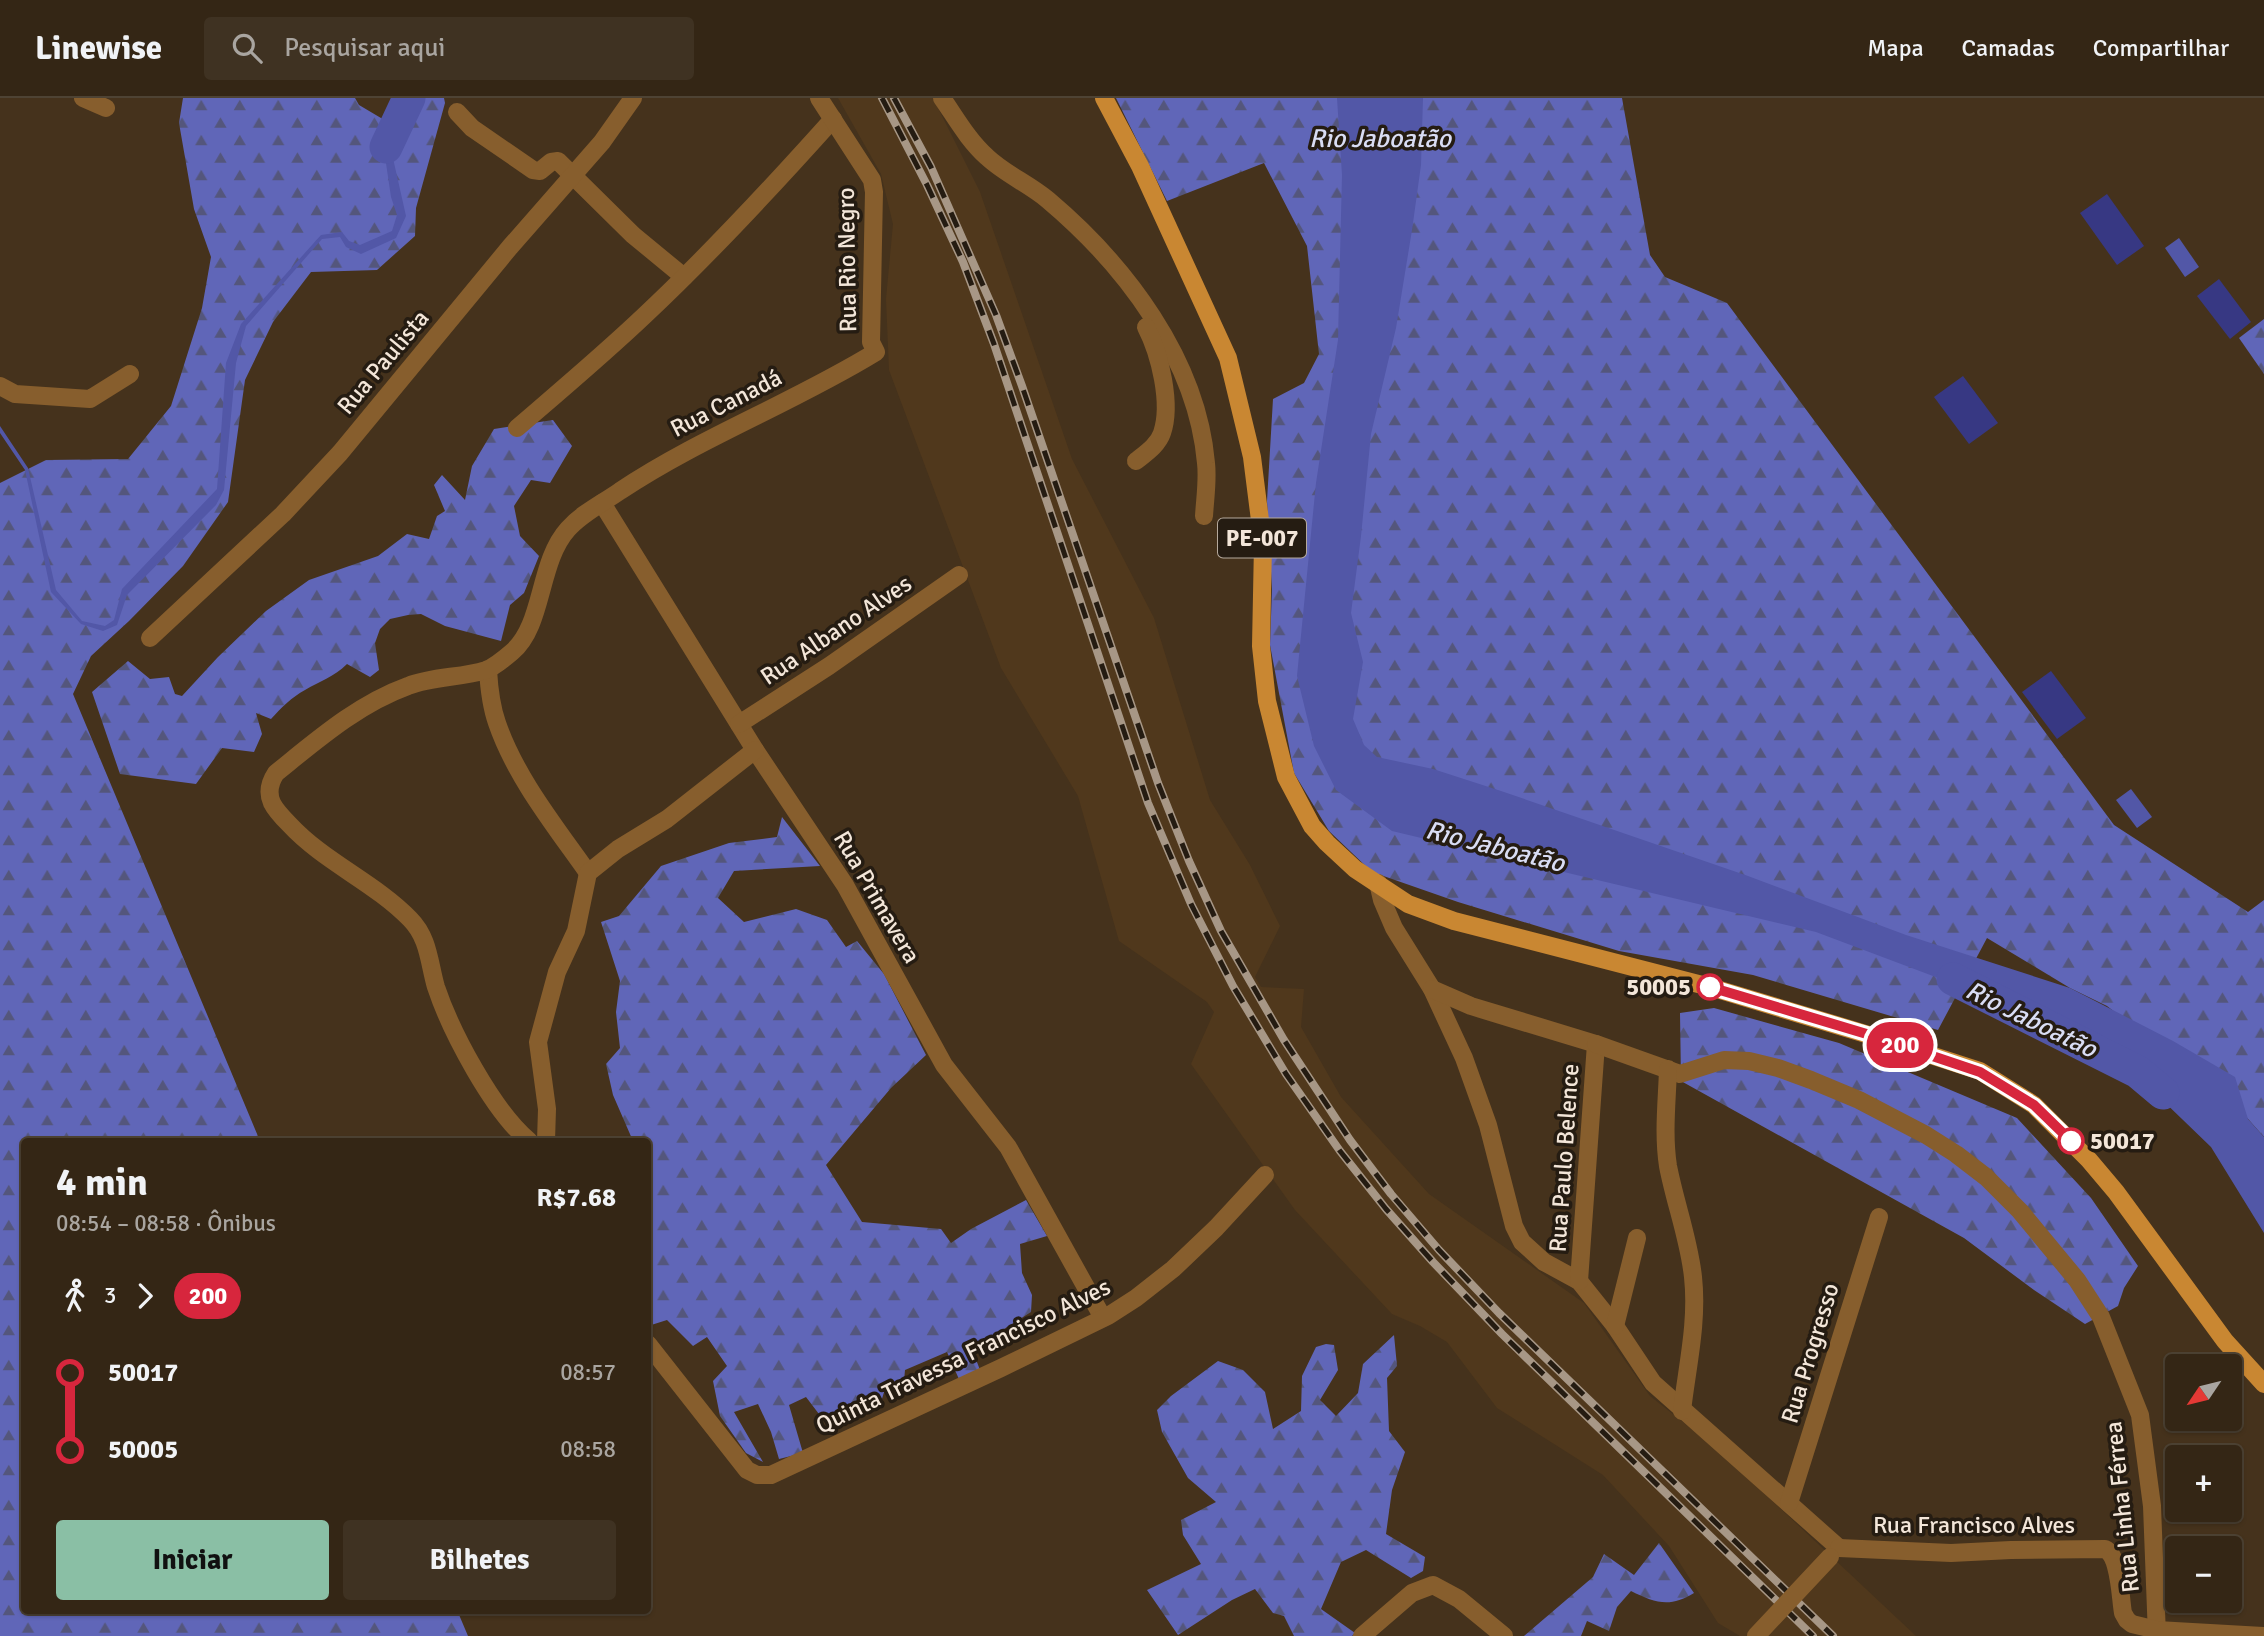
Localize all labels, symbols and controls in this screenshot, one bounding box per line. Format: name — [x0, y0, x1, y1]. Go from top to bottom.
search box — [204, 17, 694, 80]
text: Linewise — [35, 28, 162, 69]
icon: search — [228, 29, 266, 67]
text: Pesquisar aqui — [284, 32, 445, 64]
text: Mapa — [1867, 33, 1924, 63]
text: Camadas — [1962, 33, 2055, 63]
text: Compartilhar — [2093, 33, 2229, 63]
water label: Rio Jaboatão — [1309, 123, 1452, 155]
street label: Rua Rio Negro — [831, 187, 863, 333]
street label: Rua Paulista — [331, 304, 435, 420]
street label: Rua Canadá — [665, 362, 787, 444]
road number: PE-007 — [1218, 518, 1306, 558]
street label: Rua Albano Alves — [755, 568, 917, 692]
water label: Rio Jaboatão — [1422, 814, 1569, 880]
street label: Rua Primavera — [827, 825, 927, 969]
place label: 50005 — [1626, 972, 1691, 1002]
marker: 50005 — [1697, 974, 1723, 1000]
water label: Rio Jaboatão — [1960, 975, 2103, 1066]
line badge: 200 — [1860, 1022, 1940, 1068]
text: 200 — [1881, 1030, 1919, 1060]
street label: Rua Paulo Belence — [1542, 1063, 1586, 1253]
place label: 50017 — [2090, 1126, 2155, 1156]
marker: 50017 — [2058, 1128, 2084, 1154]
text: 4 min — [56, 1159, 148, 1206]
text: R$7.68 — [536, 1182, 616, 1214]
text: 08:54 – 08:58 · Ônibus — [56, 1209, 276, 1238]
street label: Quinta Travessa Francisco Alves — [811, 1271, 1115, 1441]
icon: walk — [56, 1277, 94, 1315]
icon: forward — [126, 1277, 164, 1315]
street label: Rua Progresso — [1774, 1279, 1846, 1427]
text: 3 — [104, 1281, 116, 1310]
text: 200 — [188, 1281, 227, 1311]
north arrow — [2165, 1354, 2242, 1432]
map controls — [2165, 1354, 2242, 1613]
text: 50017 — [108, 1357, 178, 1389]
text: 08:57 — [560, 1358, 616, 1387]
street label: Rua Linha Férrea — [2098, 1420, 2146, 1594]
text: 50005 — [108, 1434, 178, 1466]
text: 08:58 — [560, 1435, 616, 1464]
button: + — [2165, 1445, 2242, 1522]
street label: Rua Francisco Alves — [1873, 1510, 2075, 1540]
button: Iniciar — [56, 1520, 329, 1600]
button: Bilhetes — [343, 1520, 616, 1600]
button: − — [2165, 1536, 2242, 1613]

